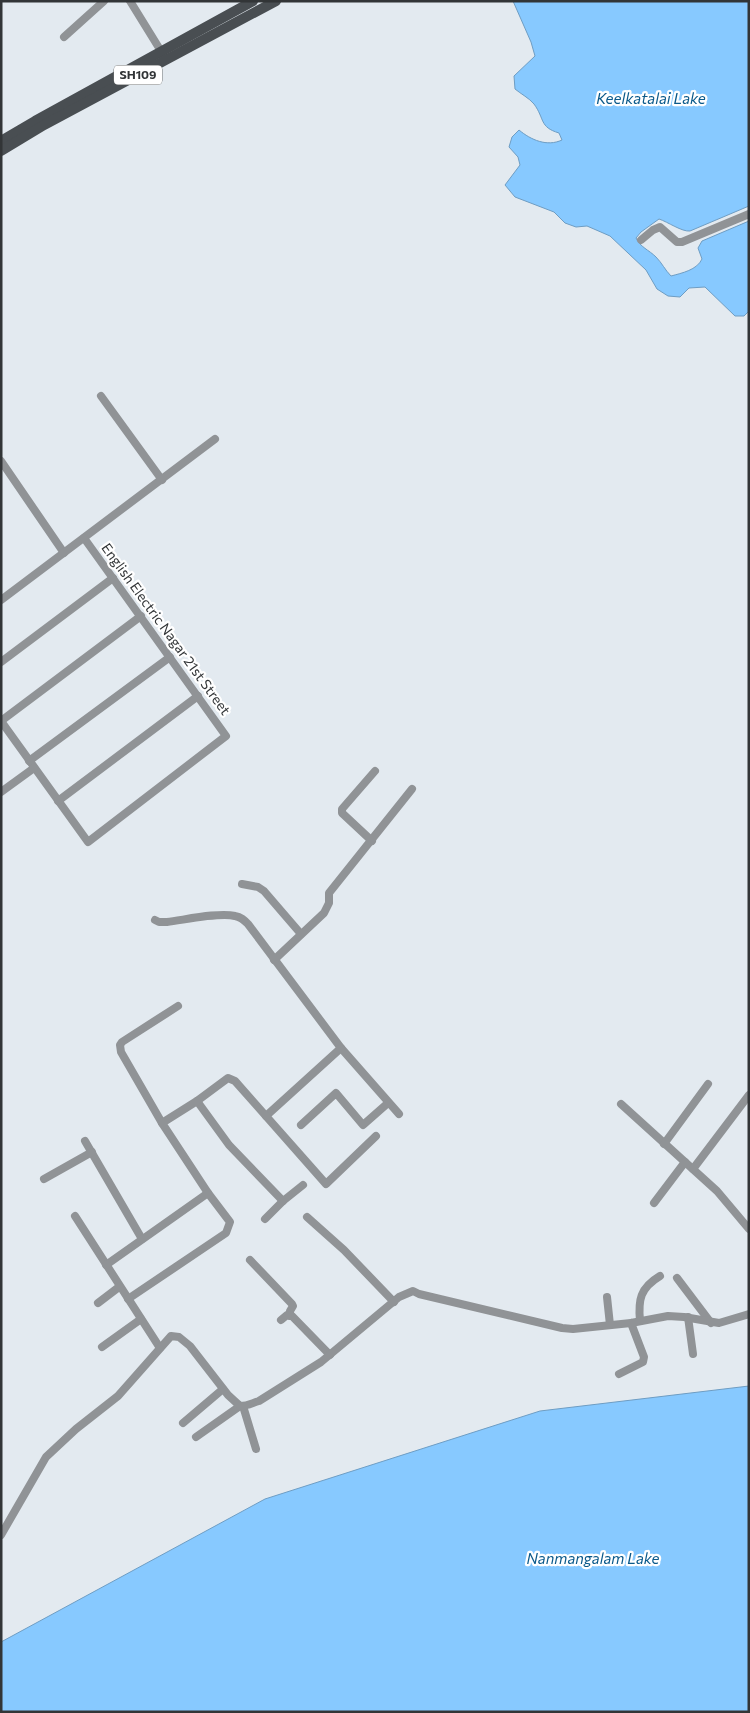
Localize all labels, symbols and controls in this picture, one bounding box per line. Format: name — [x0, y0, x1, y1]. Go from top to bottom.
road number: SH109 — [114, 66, 162, 84]
water label: Keelkatalai Lake — [596, 89, 706, 107]
street label: English Electric Nagar 21st Street — [98, 540, 235, 718]
water label: Nanmangalam Lake — [527, 1549, 660, 1567]

